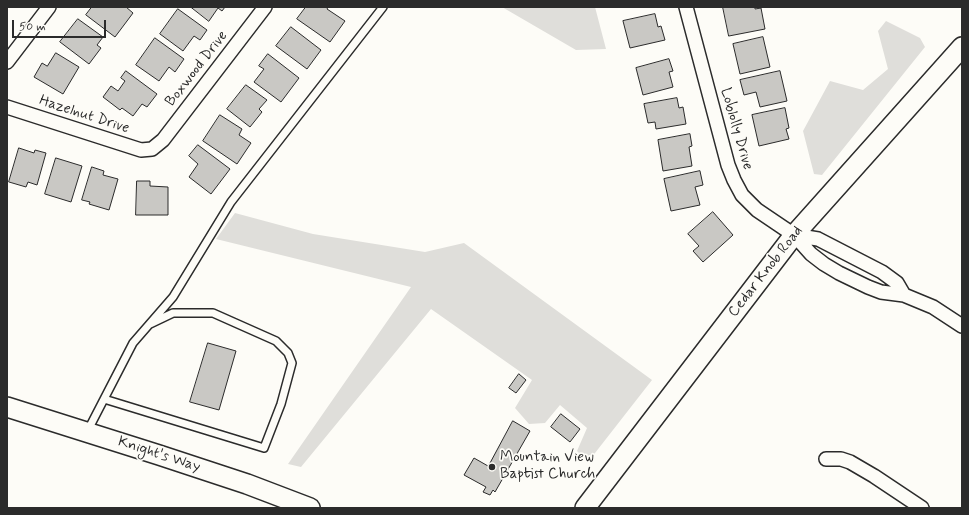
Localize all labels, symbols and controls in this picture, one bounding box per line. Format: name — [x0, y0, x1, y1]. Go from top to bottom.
scale bar — [14, 12, 108, 38]
text: 50 m — [19, 19, 46, 35]
street label: Boxwood Drive — [162, 28, 232, 110]
street label: Loblolly Drive — [716, 86, 756, 172]
street label: Hazelnut Drive — [37, 92, 131, 138]
street label: Cedar Knob Road — [725, 223, 807, 321]
street label: Knight's Way — [116, 433, 202, 477]
place label: Mountain View Baptist Church — [500, 449, 595, 484]
marker: Mountain View Baptist Church — [487, 462, 497, 472]

